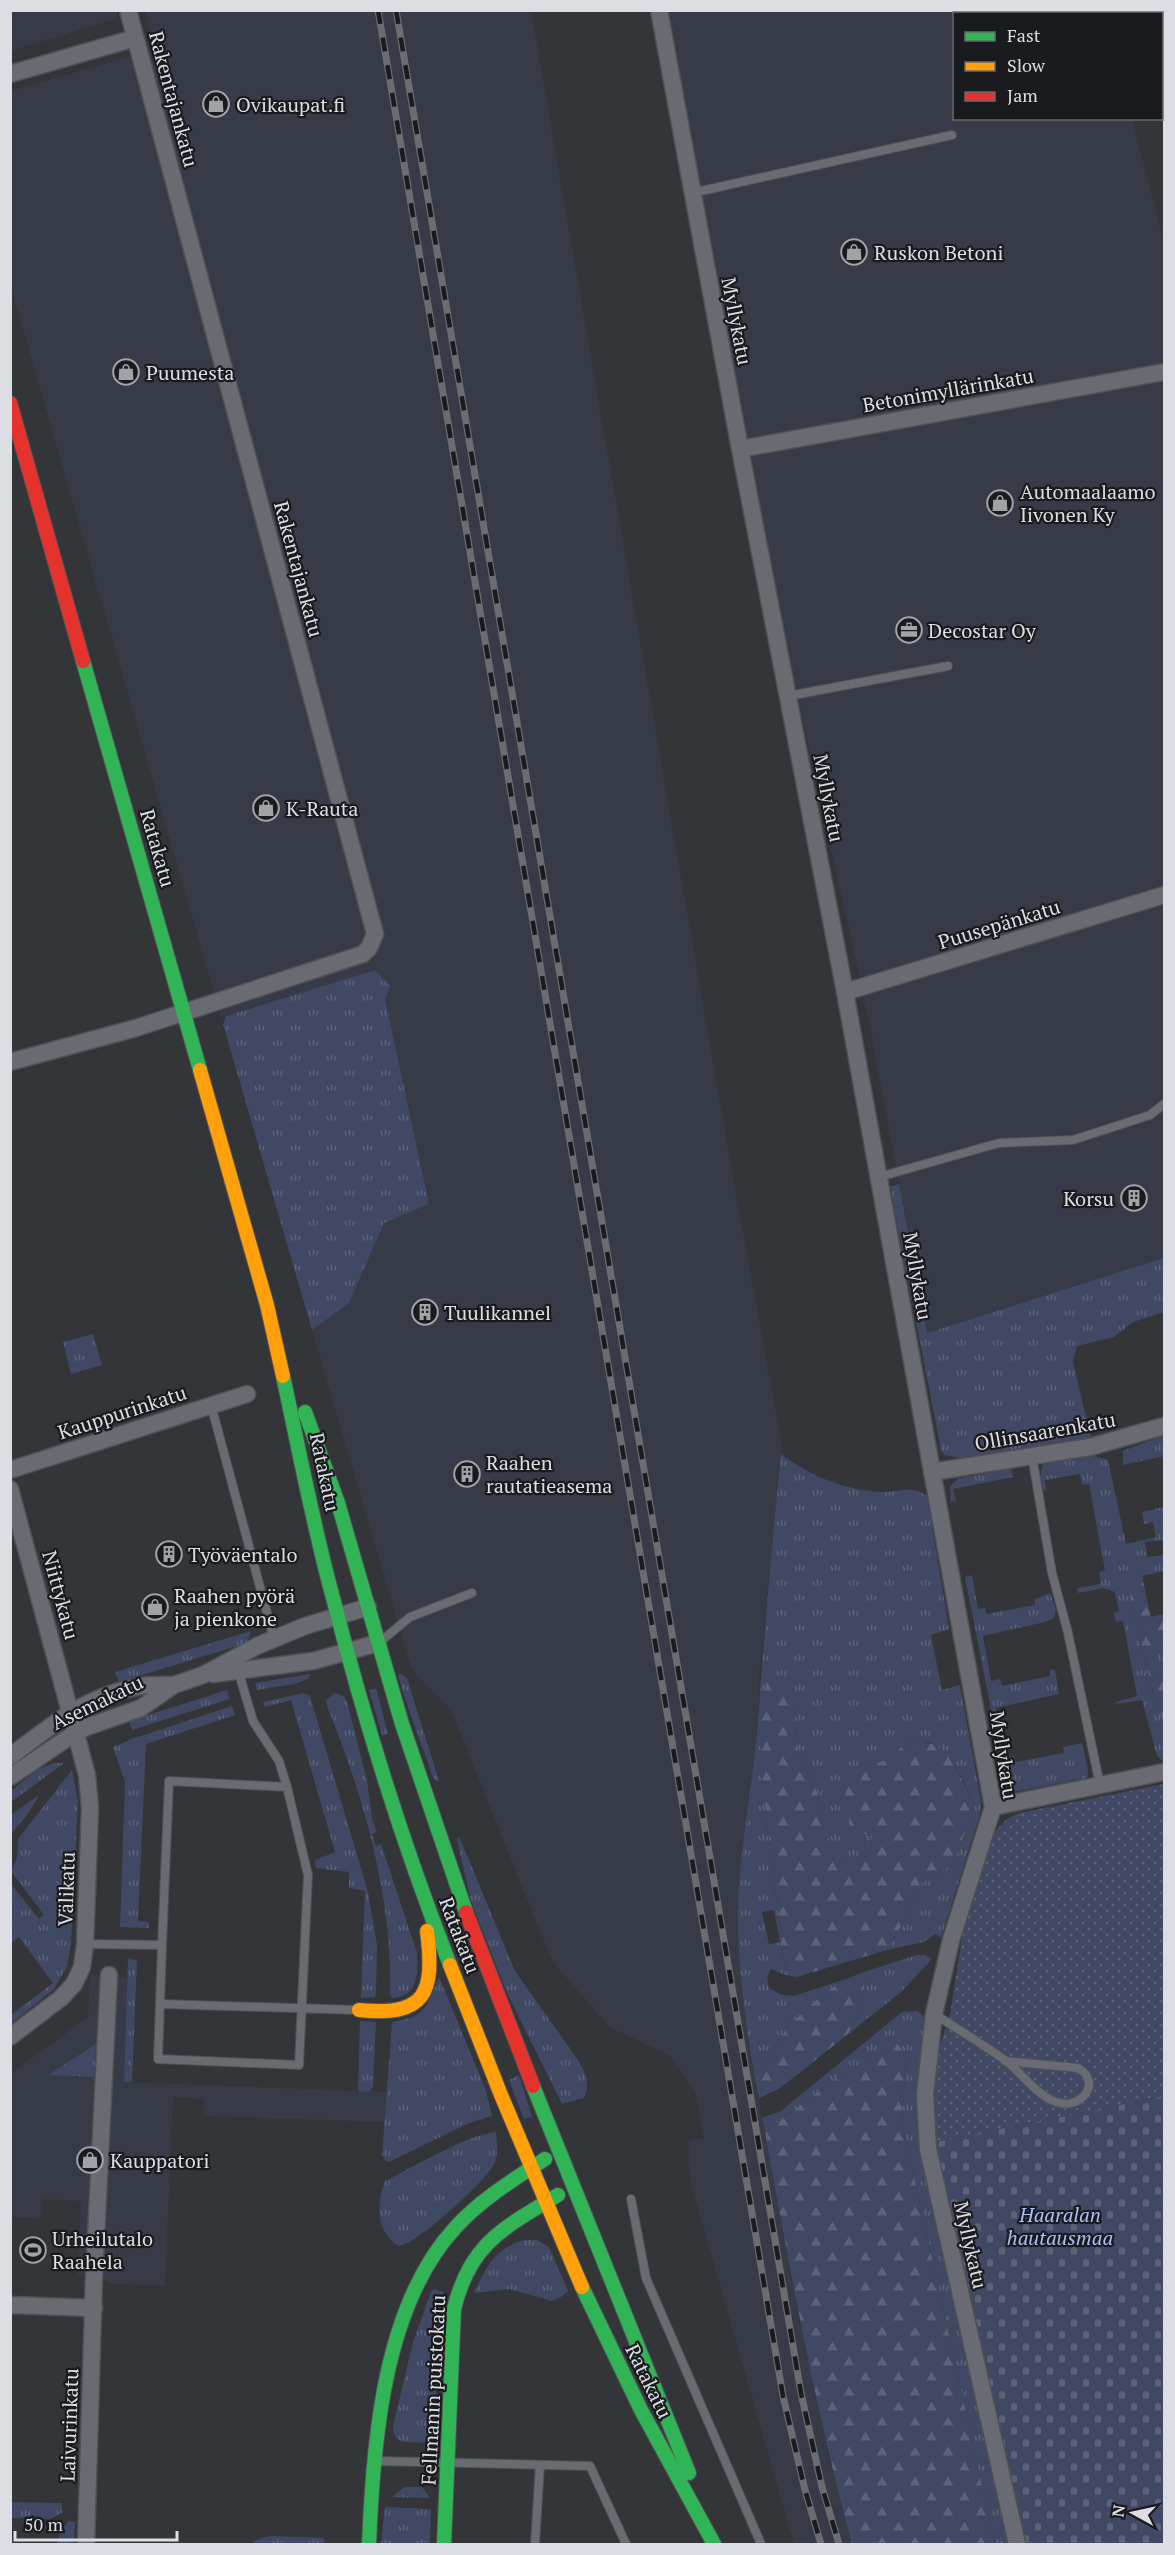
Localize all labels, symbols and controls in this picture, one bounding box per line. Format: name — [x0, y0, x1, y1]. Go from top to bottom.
legend — [953, 12, 1163, 120]
text: Fast — [1007, 23, 1041, 47]
street label: Rakentajankatu — [143, 28, 205, 170]
text: Slow — [1007, 53, 1046, 77]
text: Jam — [1007, 83, 1038, 107]
shop icon: Ovikaupat.fi — [201, 89, 231, 119]
place label: Ovikaupat.fi — [236, 91, 345, 118]
shop icon: Ruskon Betoni — [839, 237, 869, 267]
place label: Ruskon Betoni — [874, 239, 1004, 266]
street label: Myllykatu — [715, 275, 759, 367]
shop icon: Puumesta — [111, 357, 141, 387]
place label: Puumesta — [146, 359, 234, 386]
street label: Betonimyllärinkatu — [860, 362, 1036, 418]
place label: Automaalaamo Iivonen Ky — [1020, 478, 1156, 528]
shop icon: Automaalaamo Iivonen Ky — [985, 488, 1015, 518]
street label: Rakentajankatu — [268, 498, 330, 640]
office icon: Decostar Oy — [894, 615, 924, 645]
place label: Decostar Oy — [928, 617, 1037, 644]
street label: Myllykatu — [807, 752, 851, 844]
shop icon: K-Rauta — [251, 793, 281, 823]
place label: K-Rauta — [286, 795, 358, 822]
street label: Ratakatu — [134, 806, 182, 890]
street label: Puusepänkatu — [935, 893, 1063, 955]
building icon: Korsu — [1119, 1183, 1149, 1213]
place label: Korsu — [1063, 1185, 1114, 1212]
street label: Myllykatu — [897, 1230, 939, 1322]
building icon: Tuulikannel — [410, 1297, 440, 1327]
place label: Tuulikannel — [444, 1299, 551, 1326]
street label: Kauppurinkatu — [54, 1379, 190, 1445]
street label: Ollinsaarenkatu — [972, 1405, 1118, 1457]
street label: Ratakatu — [304, 1430, 346, 1514]
place label: Raahen rautatieasema — [486, 1449, 612, 1499]
building icon: Raahen rautatieasema — [452, 1459, 482, 1489]
building icon: Työväentalo — [154, 1539, 184, 1569]
place label: Työväentalo — [188, 1541, 298, 1568]
street label: Niittykatu — [36, 1548, 86, 1642]
place label: Raahen pyörä ja pienkone — [174, 1582, 295, 1632]
shop icon: Raahen pyörä ja pienkone — [140, 1592, 170, 1622]
street label: Asemakatu — [47, 1668, 147, 1736]
street label: Myllykatu — [984, 1709, 1024, 1801]
street label: Välikatu — [51, 1851, 81, 1927]
street label: Ratakatu — [433, 1893, 487, 1977]
shop icon: Kauppatori — [75, 2145, 105, 2175]
place label: Kauppatori — [110, 2147, 209, 2174]
street label: Myllykatu — [948, 2199, 994, 2291]
park label: Haaralan hautausmaa — [1007, 2201, 1113, 2251]
place label: Urheilutalo Raahela — [52, 2225, 153, 2275]
sports icon: Urheilutalo Raahela — [18, 2235, 48, 2265]
street label: Fellmanin puistokatu — [415, 2294, 451, 2486]
street label: Ratakatu — [619, 2339, 679, 2423]
street label: Laivurinkatu — [54, 2368, 84, 2482]
north arrow — [1103, 2483, 1163, 2543]
text: N — [1106, 2503, 1130, 2518]
scale bar — [15, 2504, 177, 2542]
text: 50 m — [24, 2512, 64, 2536]

